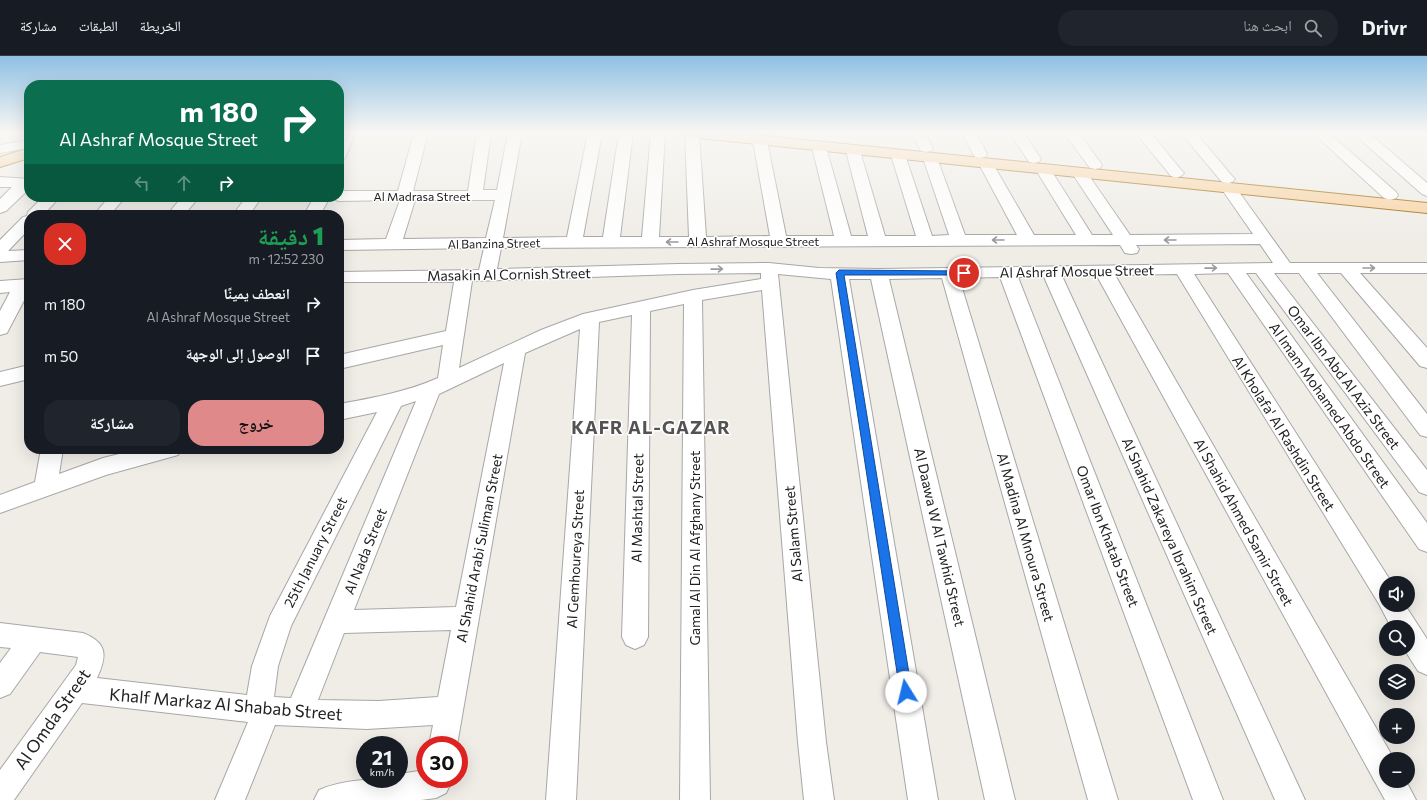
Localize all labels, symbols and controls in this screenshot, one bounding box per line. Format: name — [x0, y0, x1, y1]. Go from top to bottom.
search box — [1058, 10, 1338, 46]
text: ابحث هنا — [1243, 16, 1292, 34]
text: Drivr — [1362, 16, 1407, 39]
text: مشاركة — [20, 17, 57, 34]
text: الطبقات — [79, 17, 118, 34]
text: الخريطة — [140, 17, 181, 34]
icon: search — [1302, 17, 1324, 39]
text: 180 m — [180, 94, 258, 128]
icon: right — [272, 96, 324, 148]
text: Al Ashraf Mosque Street — [59, 128, 258, 150]
icon: left — [131, 172, 153, 194]
icon: ahead — [173, 172, 195, 194]
icon: right — [215, 172, 237, 194]
street label: Al Madrasa Street — [373, 189, 471, 203]
text: 1 دقيقة — [258, 221, 324, 250]
button: close — [44, 223, 86, 265]
street label: Al Ashraf Mosque Street — [687, 234, 819, 248]
street label: Al Banzina Street — [447, 235, 541, 251]
one-way arrow — [992, 236, 1005, 244]
one-way arrow — [1164, 236, 1177, 244]
one-way arrow — [666, 238, 679, 246]
text: 230 m · 12:52 — [248, 251, 324, 267]
pin — [947, 256, 981, 290]
street label: Al Ashraf Mosque Street — [1000, 261, 1155, 281]
icon: arrive — [953, 262, 975, 284]
street label: Masakin Al Cornish Street — [427, 264, 591, 284]
one-way arrow — [1362, 264, 1375, 272]
one-way arrow — [710, 265, 723, 273]
one-way arrow — [1204, 265, 1217, 272]
text: انعطف يمينًا — [224, 284, 290, 302]
icon: right — [302, 293, 324, 315]
text: 180 m — [44, 295, 85, 313]
street label: Omar Ibn Abd Al Aziz Street — [1284, 302, 1404, 453]
text: Al Ashraf Mosque Street — [147, 309, 290, 325]
street label: Al Imam Mohamed Abdo Street — [1266, 319, 1394, 491]
text: الوصول إلى الوجهة — [186, 344, 290, 362]
icon: arrive — [302, 345, 324, 367]
text: 50 m — [44, 347, 78, 365]
street label: Al Kholafa' Al Rashdin Street — [1229, 352, 1339, 514]
button: مشاركة — [44, 400, 180, 446]
button: خروج — [188, 400, 324, 446]
district label: KAFR AL-GAZAR — [571, 416, 731, 438]
street label: Al Shahid Zakareya Ibrahim Street — [1119, 435, 1221, 638]
street label: Al Shahid Ahmed Samir Street — [1191, 435, 1297, 609]
street label: Al Daawa W Al Tawhid Street — [911, 446, 969, 628]
street label: Gamal Al Din Al Afghany Street — [686, 450, 703, 645]
street label: Al Madina Al Mnoura Street — [994, 451, 1058, 624]
street label: Al Shahid Arabi Suliman Street — [452, 452, 506, 644]
street label: Al Mashtal Street — [628, 453, 646, 563]
street label: Omar Ibn Khatab Street — [1073, 463, 1143, 610]
street label: Al Salam Street — [780, 485, 806, 583]
street label: Al Gemhoureya Street — [563, 489, 587, 629]
street label: 25th January Street — [280, 494, 350, 610]
street label: Al Nada Street — [340, 505, 390, 597]
map controls — [1379, 576, 1415, 788]
button: sound — [1379, 576, 1415, 612]
button: search — [1379, 620, 1415, 656]
button: layers — [1379, 664, 1415, 700]
street label: Al Omda Street — [10, 665, 94, 773]
position arrow — [885, 671, 927, 713]
street label: Khalf Markaz Al Shabab Street — [108, 683, 344, 725]
button: + — [1379, 708, 1415, 744]
speed limit sign: 30 — [416, 736, 468, 788]
text: 21 — [372, 745, 392, 769]
button: − — [1379, 752, 1415, 788]
text: km/h — [370, 766, 394, 778]

